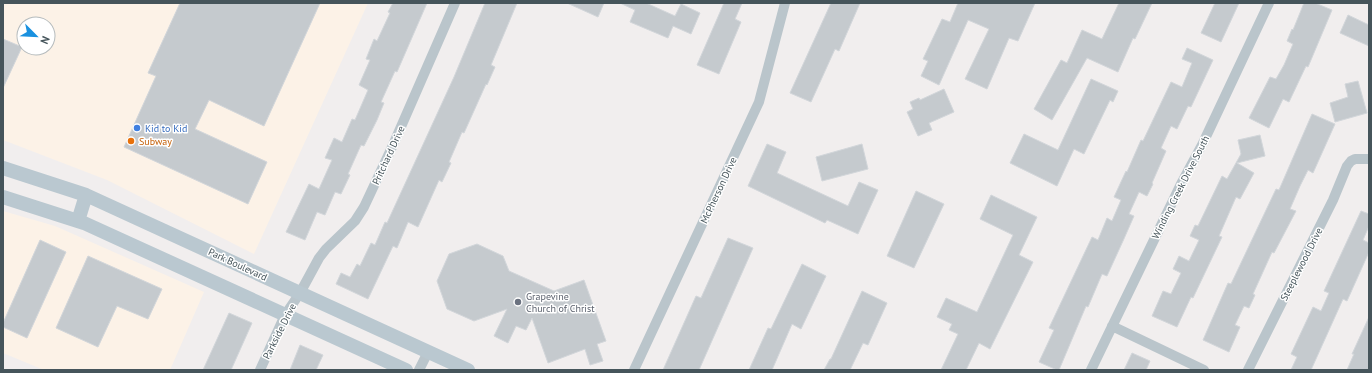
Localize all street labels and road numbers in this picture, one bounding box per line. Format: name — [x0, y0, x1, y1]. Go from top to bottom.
street label: Pritchard Drive — [369, 124, 408, 187]
street label: Winding Creek Drive South — [1149, 133, 1212, 241]
street label: McPherson Drive — [697, 155, 740, 226]
street label: Steeplewood Drive — [1277, 225, 1325, 303]
street label: Park Boulevard — [206, 245, 269, 284]
street label: Parkside Drive — [260, 301, 299, 361]

